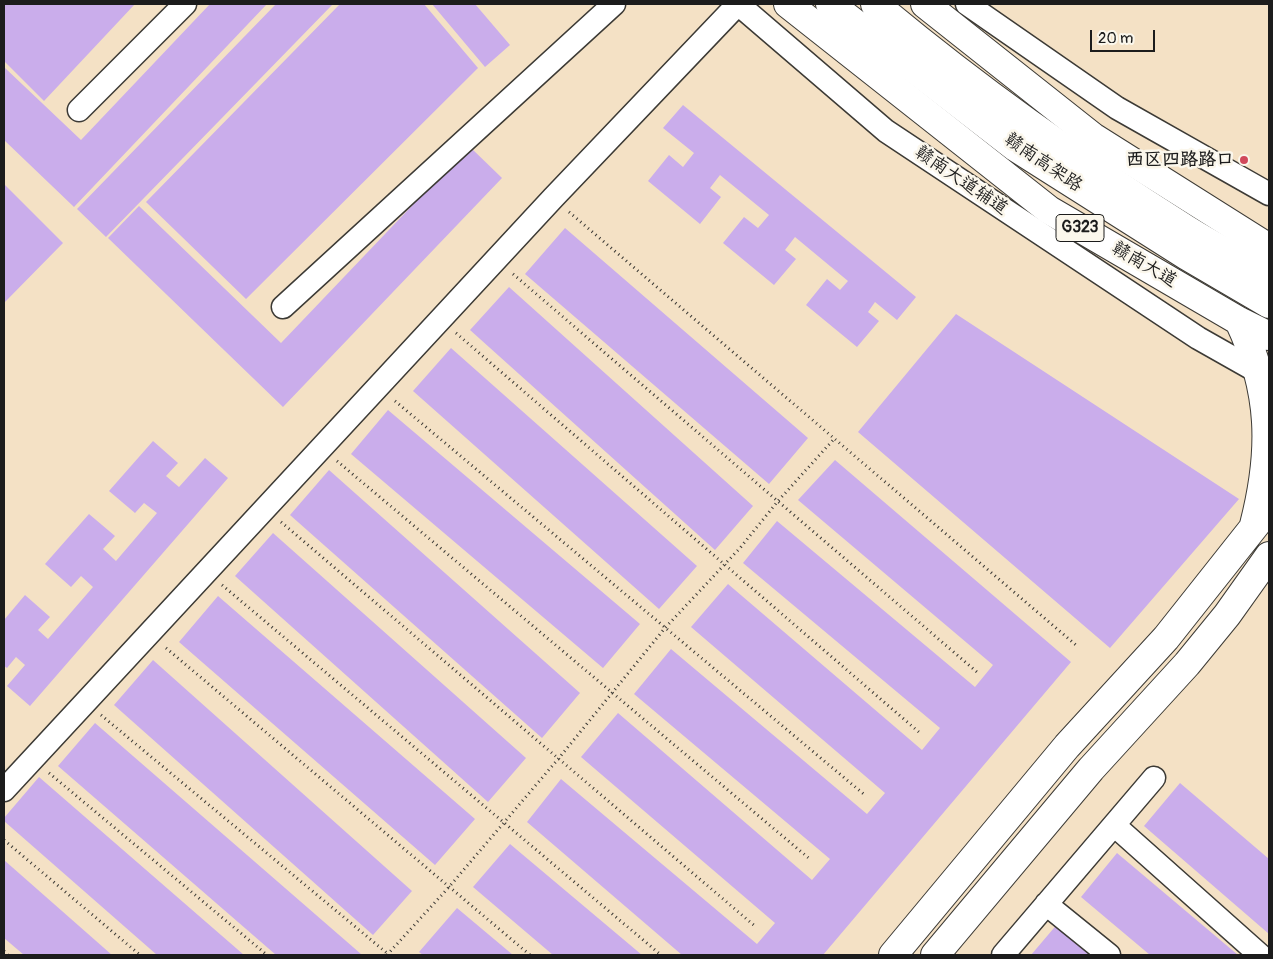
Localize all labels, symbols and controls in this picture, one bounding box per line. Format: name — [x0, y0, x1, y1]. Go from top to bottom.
scale bar — [1093, 20, 1158, 52]
text: 20 m — [1098, 29, 1133, 48]
street label: 赣南高架路 — [1000, 129, 1086, 197]
street label: 赣南大道辅道 — [910, 142, 1012, 220]
place label: 西区四路路口 — [1126, 149, 1234, 171]
marker: 西区四路路口 — [1238, 154, 1250, 166]
road number: G323 — [1056, 214, 1104, 242]
street label: 赣南大道 — [1107, 238, 1181, 292]

